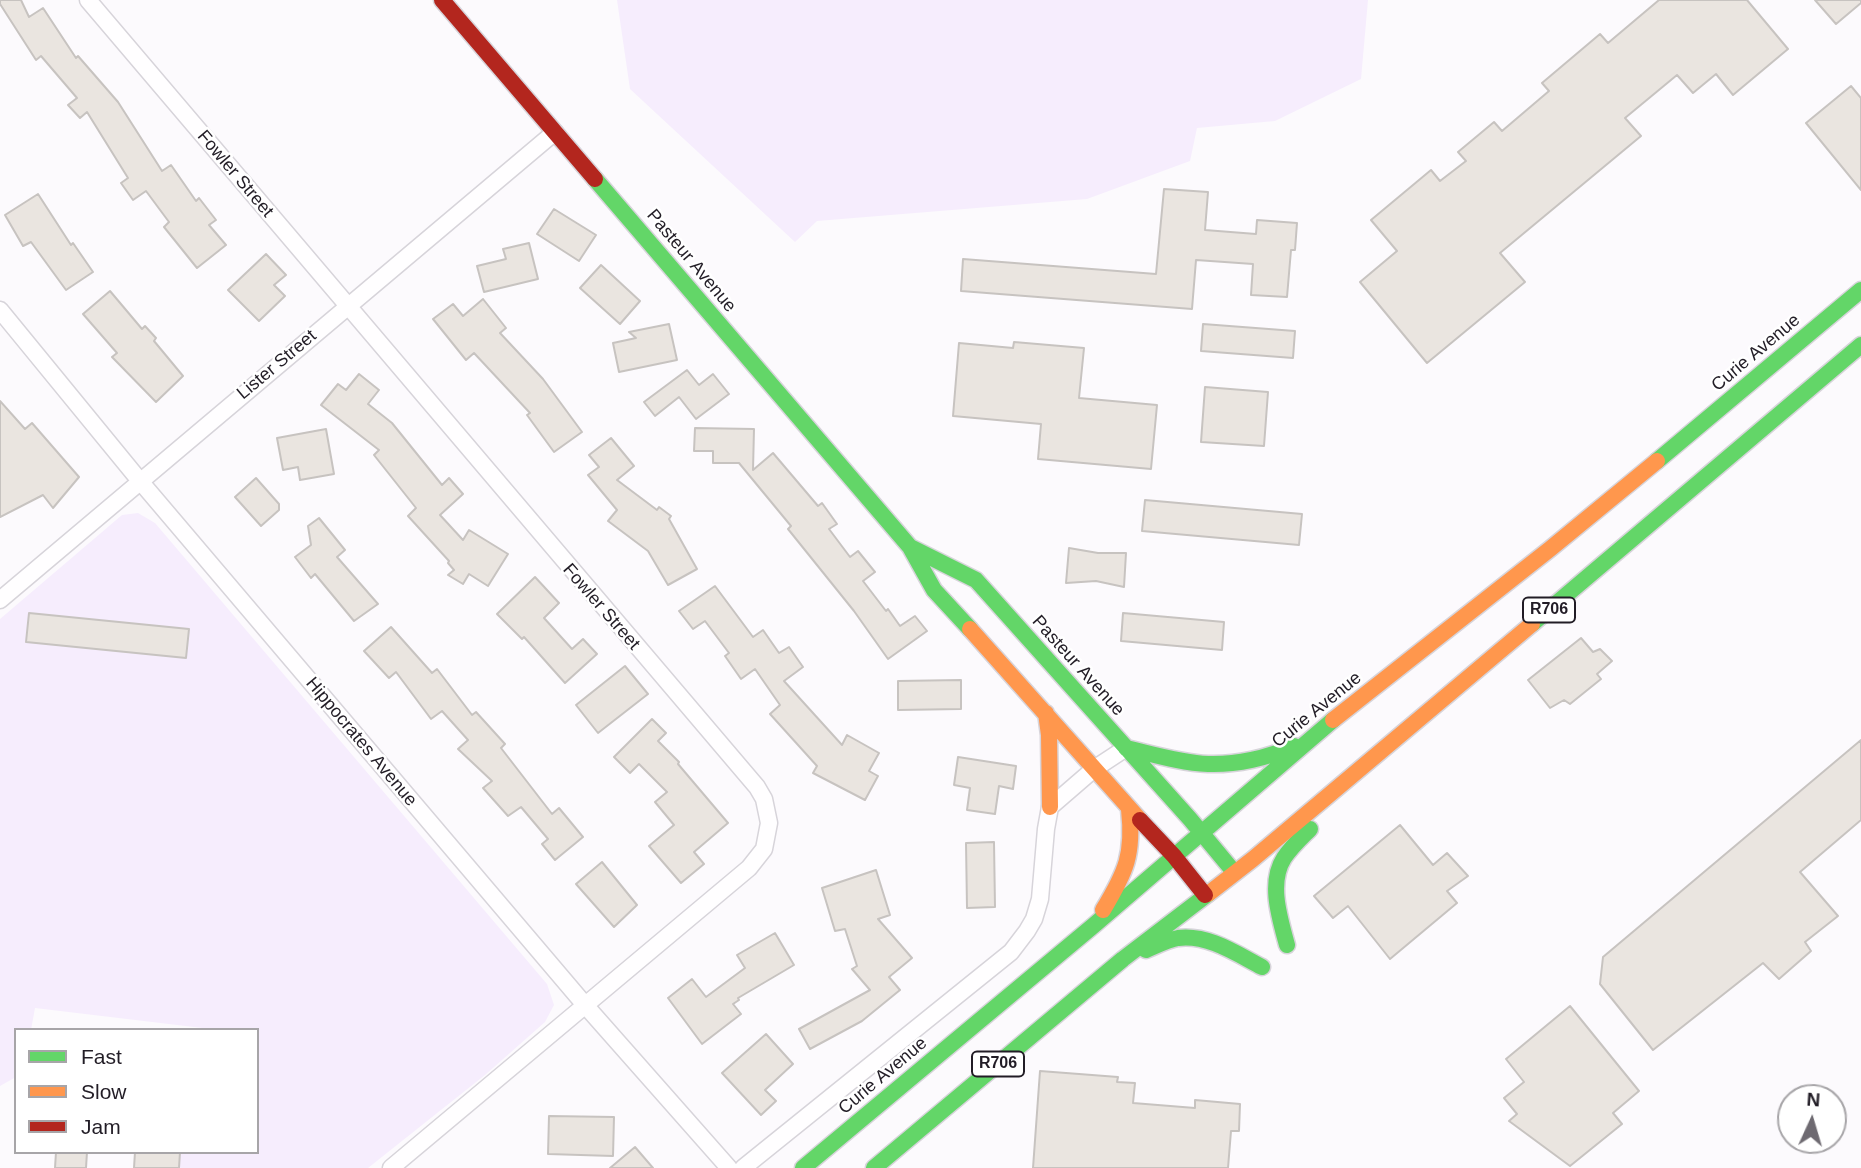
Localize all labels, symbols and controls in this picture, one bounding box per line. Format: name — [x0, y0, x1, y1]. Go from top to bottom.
street label: Fowler Street — [192, 126, 278, 222]
street label: Pasteur Avenue — [642, 205, 740, 317]
street label: Curie Avenue — [1707, 310, 1805, 396]
street label: Lister Street — [233, 326, 321, 404]
street label: Fowler Street — [558, 560, 644, 654]
road number: R706 — [1523, 597, 1575, 622]
street label: Pasteur Avenue — [1027, 611, 1129, 721]
street label: Curie Avenue — [1268, 667, 1366, 753]
street label: Hippocrates Avenue — [301, 673, 421, 811]
legend — [14, 1028, 259, 1154]
street label: Curie Avenue — [834, 1033, 932, 1119]
text: Fast — [81, 1045, 122, 1068]
road number: R706 — [972, 1052, 1024, 1076]
text: Slow — [81, 1080, 127, 1103]
north arrow — [1777, 1084, 1847, 1154]
text: N — [1806, 1089, 1821, 1111]
text: Jam — [81, 1115, 121, 1138]

